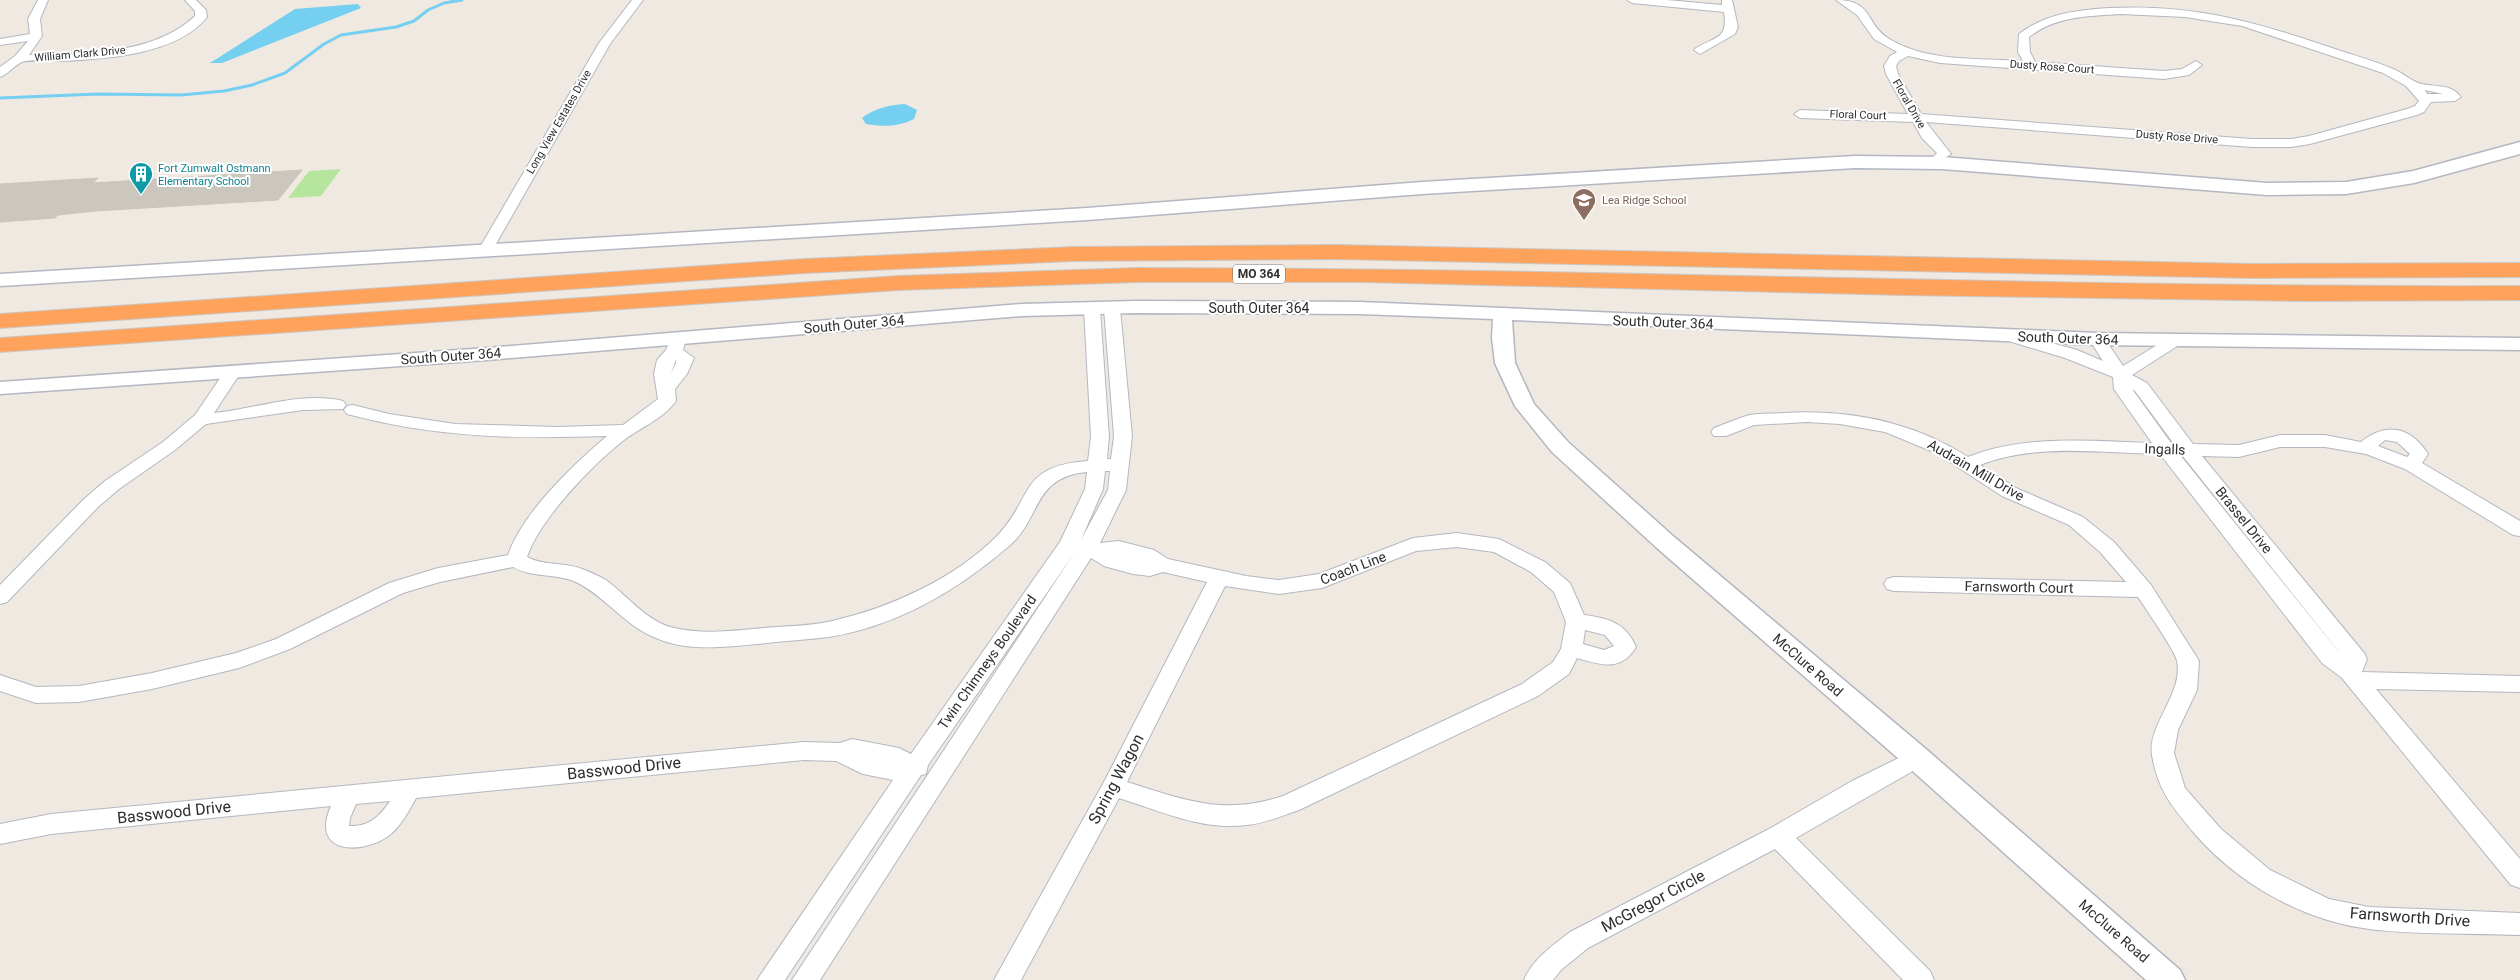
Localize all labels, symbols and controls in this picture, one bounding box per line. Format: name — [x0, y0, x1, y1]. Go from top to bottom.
street label: William Clark Drive — [34, 44, 126, 64]
street label: Dusty Rose Court — [2009, 58, 2095, 76]
street label: Long View Estates Drive — [524, 68, 594, 176]
street label: Floral Drive — [1890, 77, 1928, 131]
street label: Floral Court — [1829, 108, 1887, 123]
street label: Dusty Rose Drive — [2135, 128, 2219, 146]
building icon: Fort Zumwalt Ostmann Elementary School — [128, 161, 154, 195]
place label: Fort Zumwalt Ostmann Elementary School — [158, 162, 271, 188]
school or university icon: Lea Ridge School — [1571, 187, 1597, 221]
place label: Lea Ridge School — [1602, 194, 1686, 207]
road number: MO 364 — [1233, 264, 1285, 284]
street label: South Outer 364 — [1209, 300, 1310, 316]
street label: South Outer 364 — [803, 312, 905, 336]
street label: South Outer 364 — [1612, 312, 1714, 332]
street label: South Outer 364 — [2017, 328, 2119, 348]
street label: South Outer 364 — [400, 344, 502, 368]
street label: Audrain Mill Drive — [1925, 436, 2027, 504]
street label: Ingalls — [2144, 440, 2186, 458]
street label: Brassel Drive — [2212, 483, 2276, 557]
street label: Coach Line — [1318, 548, 1388, 588]
street label: Farnsworth Court — [1965, 578, 2074, 596]
street label: Twin Chimneys Boulevard — [935, 592, 1039, 732]
street label: McClure Road — [1770, 630, 1846, 700]
street label: Spring Wagon — [1084, 731, 1148, 827]
street label: Basswood Drive — [566, 753, 682, 783]
street label: Basswood Drive — [116, 797, 232, 827]
street label: McGregor Circle — [1598, 866, 1708, 936]
street label: McClure Road — [2076, 896, 2152, 966]
street label: Farnsworth Drive — [2349, 903, 2471, 931]

